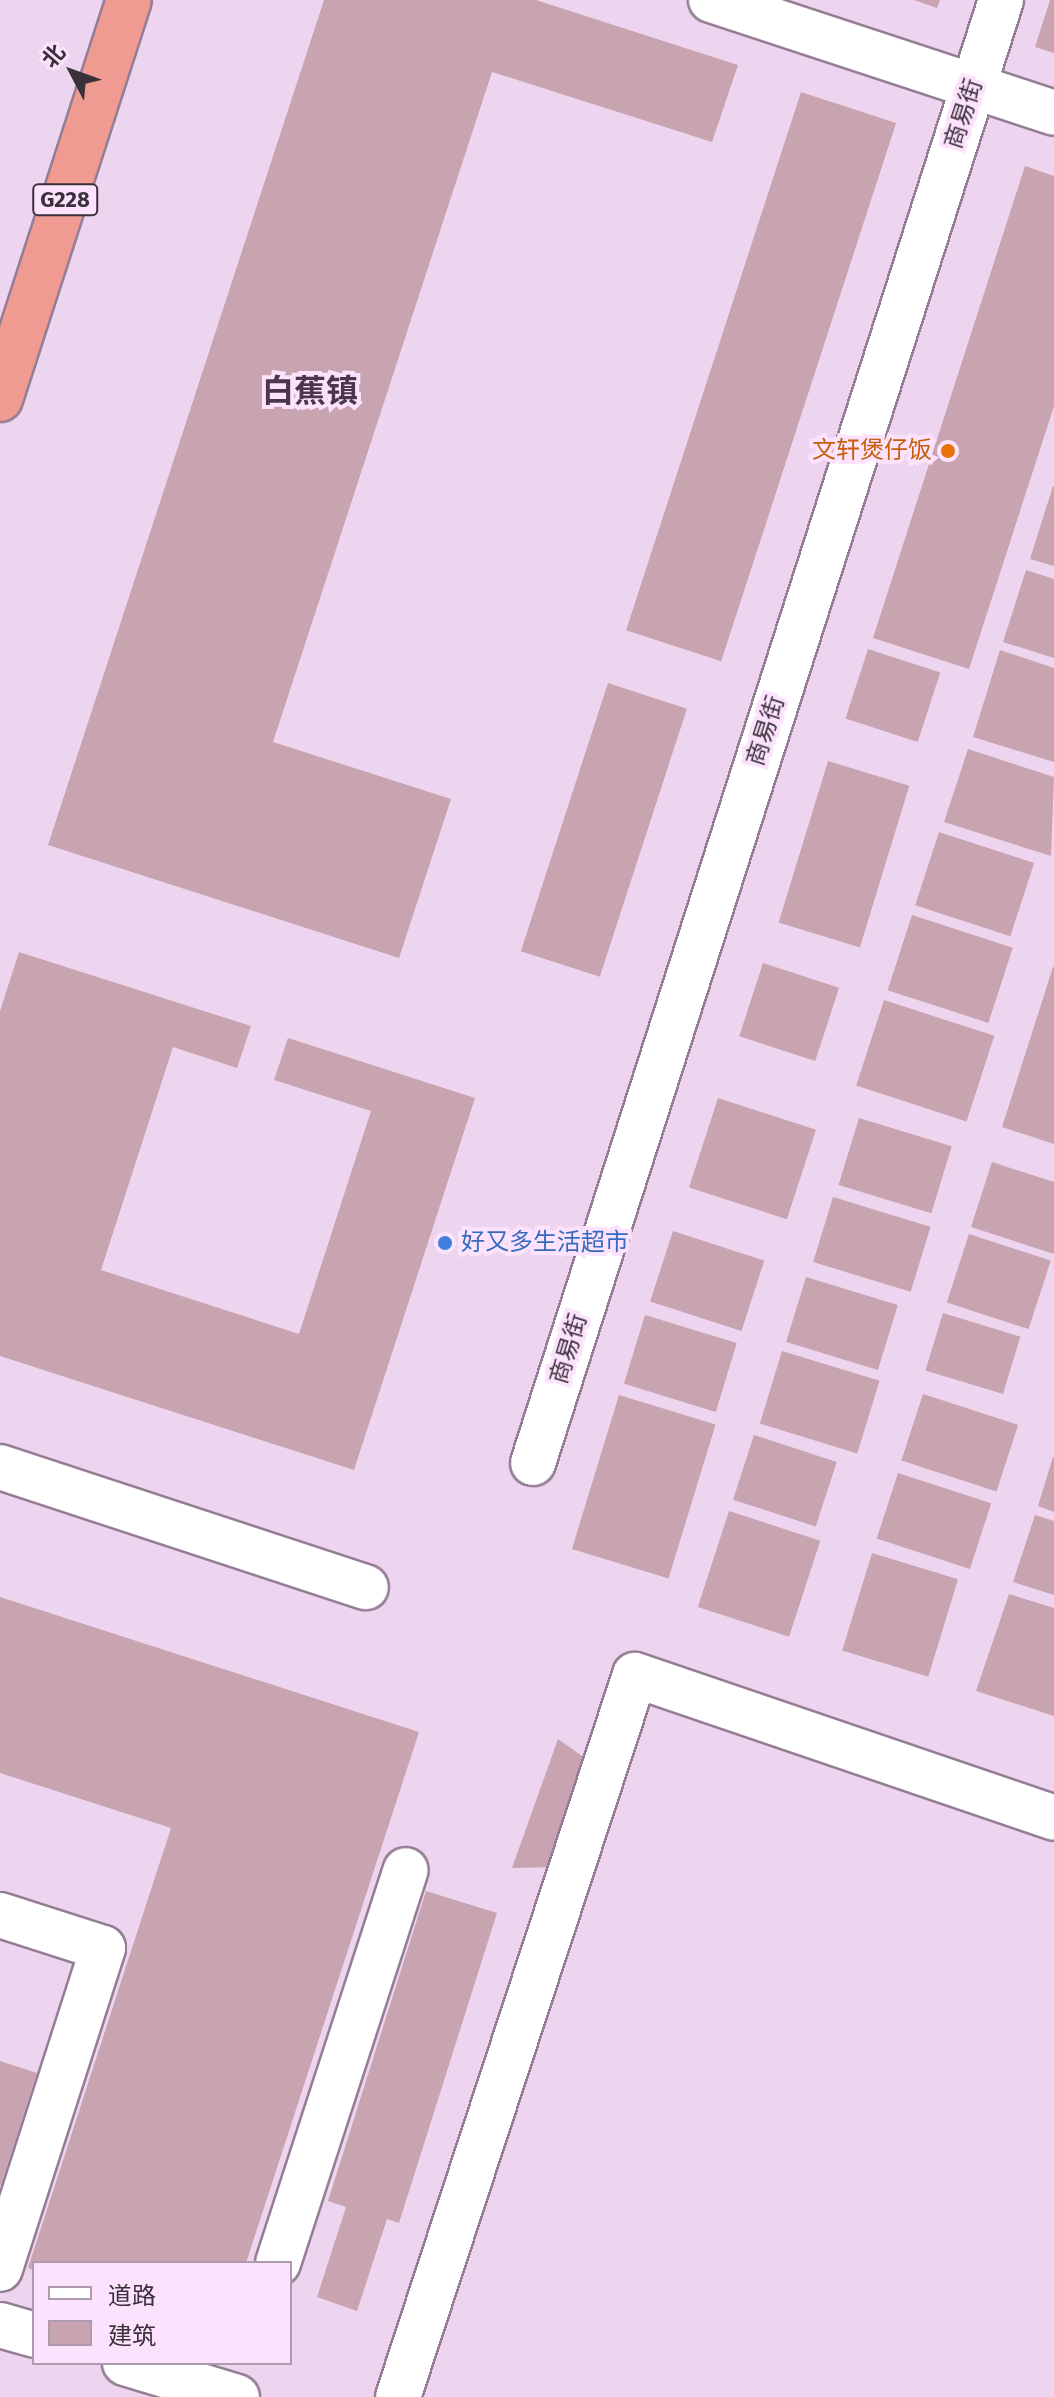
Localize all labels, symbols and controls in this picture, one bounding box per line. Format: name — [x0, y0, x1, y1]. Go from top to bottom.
north arrow — [32, 32, 112, 112]
text: 北 — [36, 39, 71, 73]
street label: 商易街 — [939, 75, 989, 153]
road number: G228 — [31, 182, 99, 218]
district label: 白蕉镇 — [262, 372, 358, 410]
place label: 文轩煲仔饭 — [812, 437, 932, 465]
marker: 文轩煲仔饭 — [939, 442, 957, 460]
street label: 商易街 — [741, 692, 791, 770]
place label: 好又多生活超市 — [461, 1229, 629, 1257]
marker: 好又多生活超市 — [436, 1234, 454, 1252]
street label: 商易街 — [545, 1310, 593, 1388]
legend — [32, 2261, 292, 2365]
text: 道路 — [108, 2282, 156, 2310]
text: 建筑 — [108, 2322, 156, 2350]

